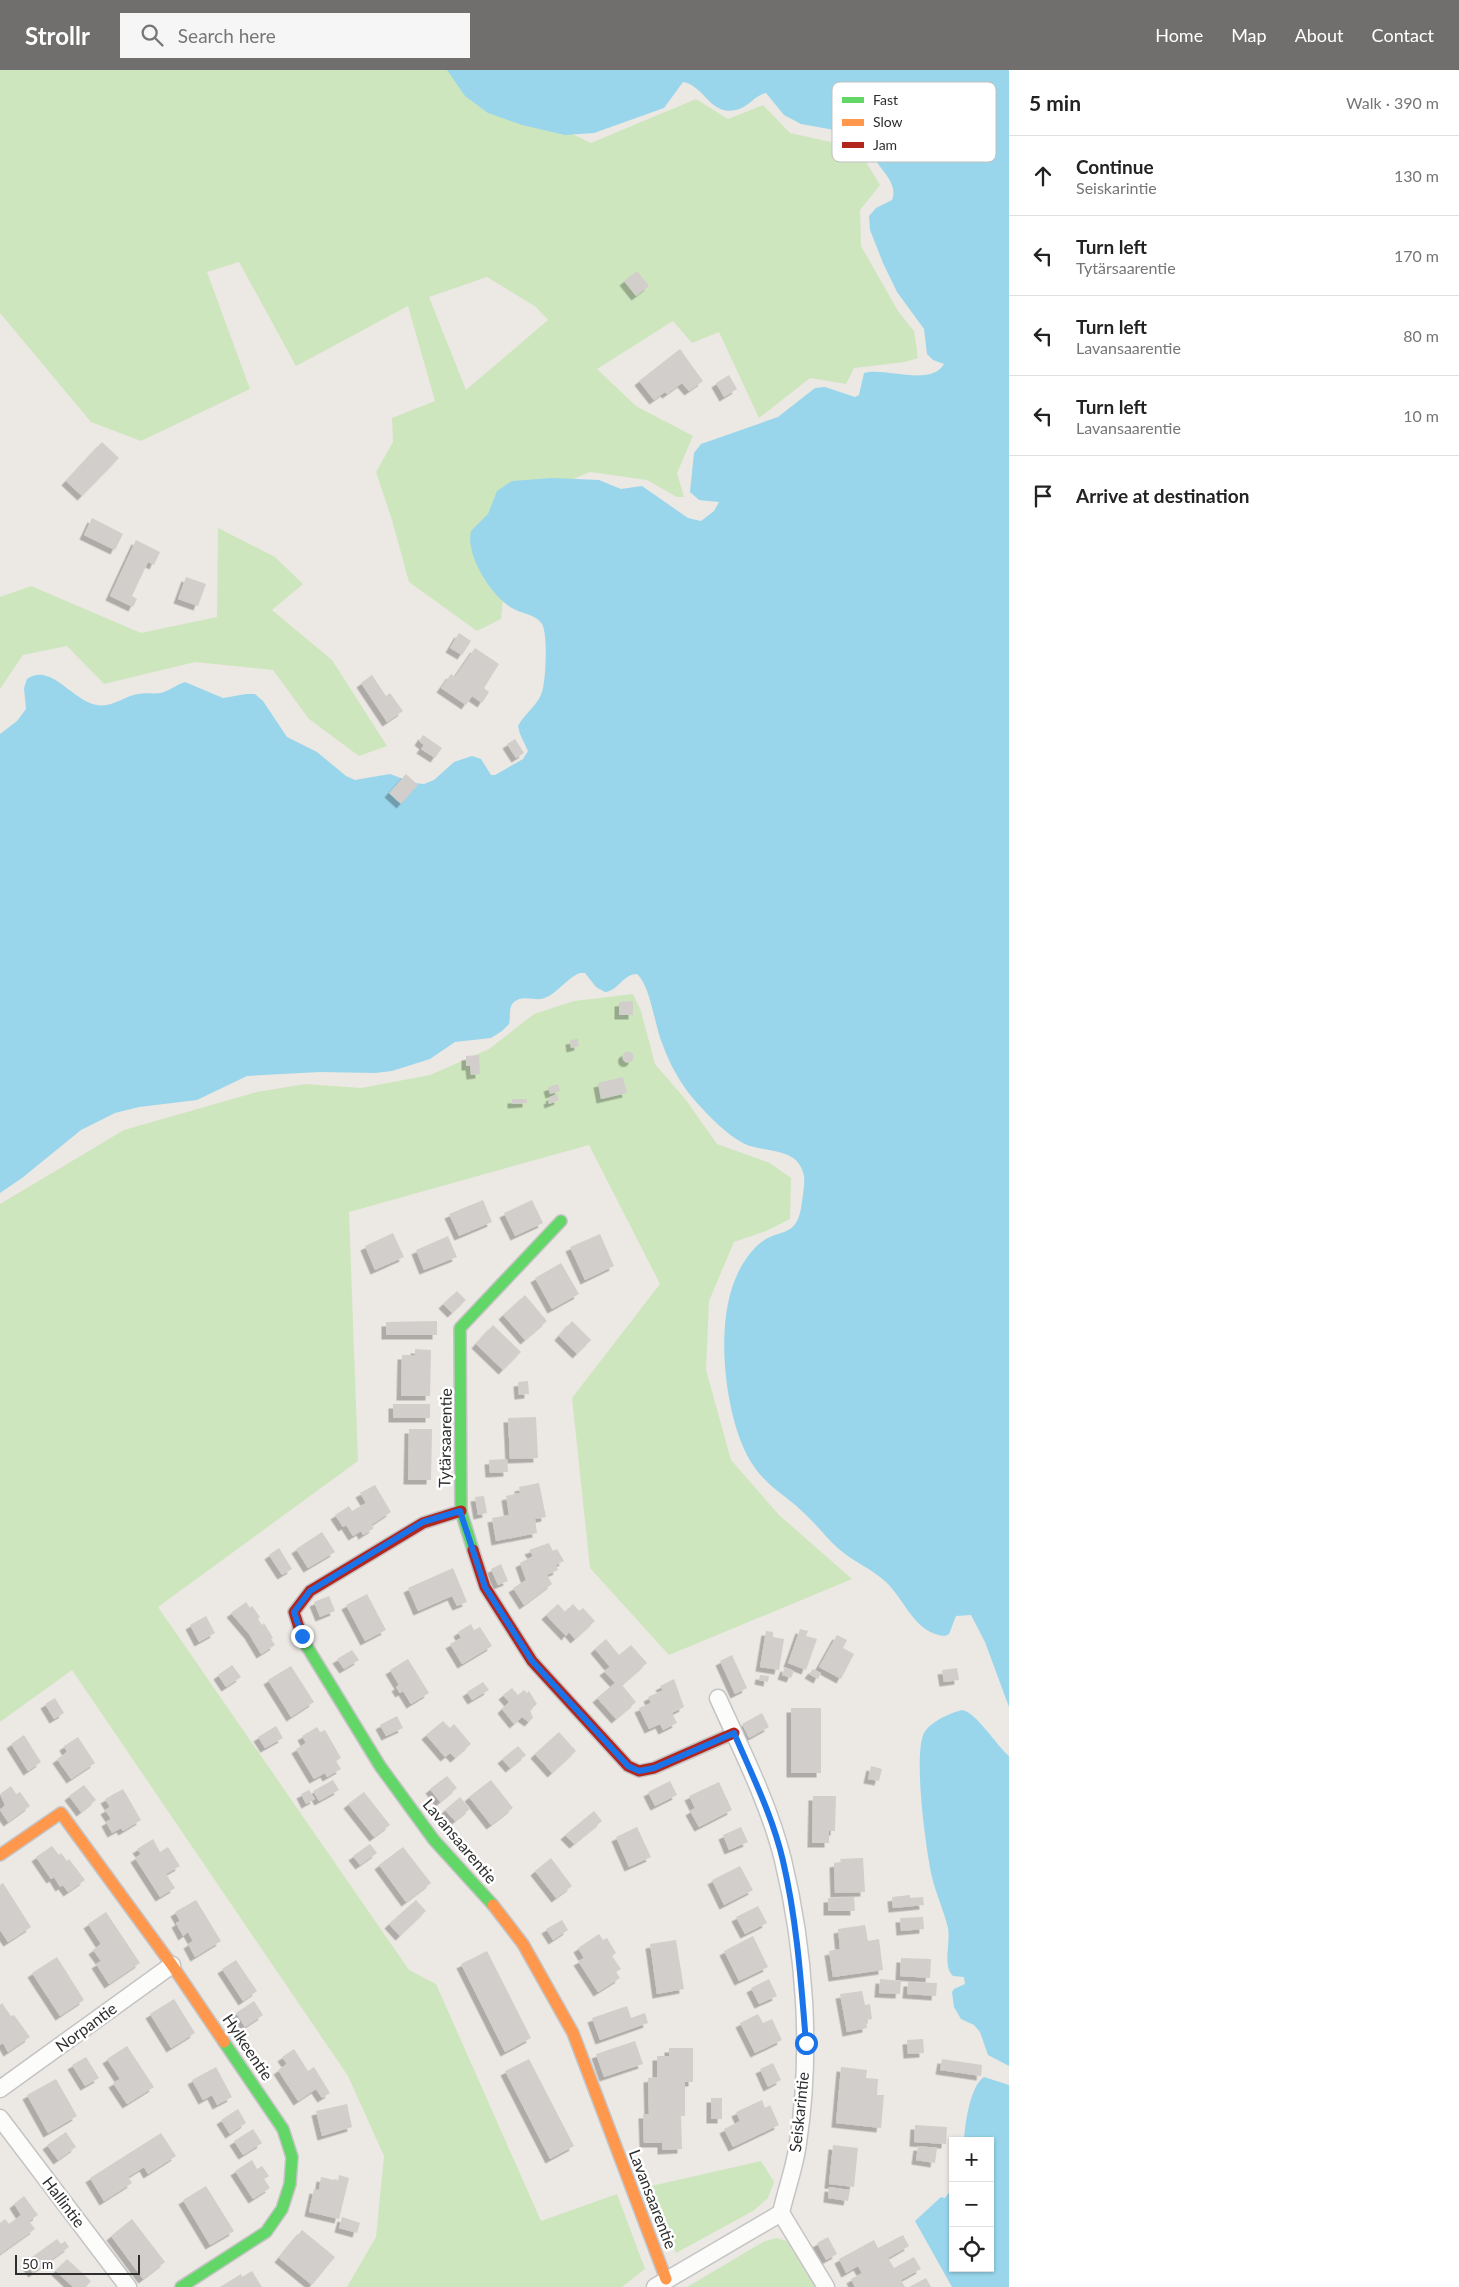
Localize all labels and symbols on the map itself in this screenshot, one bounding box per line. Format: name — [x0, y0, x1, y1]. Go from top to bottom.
legend — [832, 82, 996, 162]
text: Fast — [873, 91, 898, 108]
text: Slow — [873, 113, 903, 130]
text: Jam — [873, 136, 897, 153]
street label: Tytärsaarentie — [434, 1388, 455, 1488]
route end — [291, 1625, 314, 1648]
street label: Lavansaarentie — [419, 1794, 501, 1887]
street label: Norpantie — [51, 1998, 120, 2055]
street label: Hylkeentie — [219, 2010, 277, 2083]
route start — [795, 2032, 818, 2055]
street label: Seiskarintie — [785, 2071, 812, 2153]
street label: Lavansaarentie — [626, 2146, 681, 2251]
street label: Hallintie — [39, 2173, 90, 2231]
scale bar — [15, 2252, 140, 2275]

